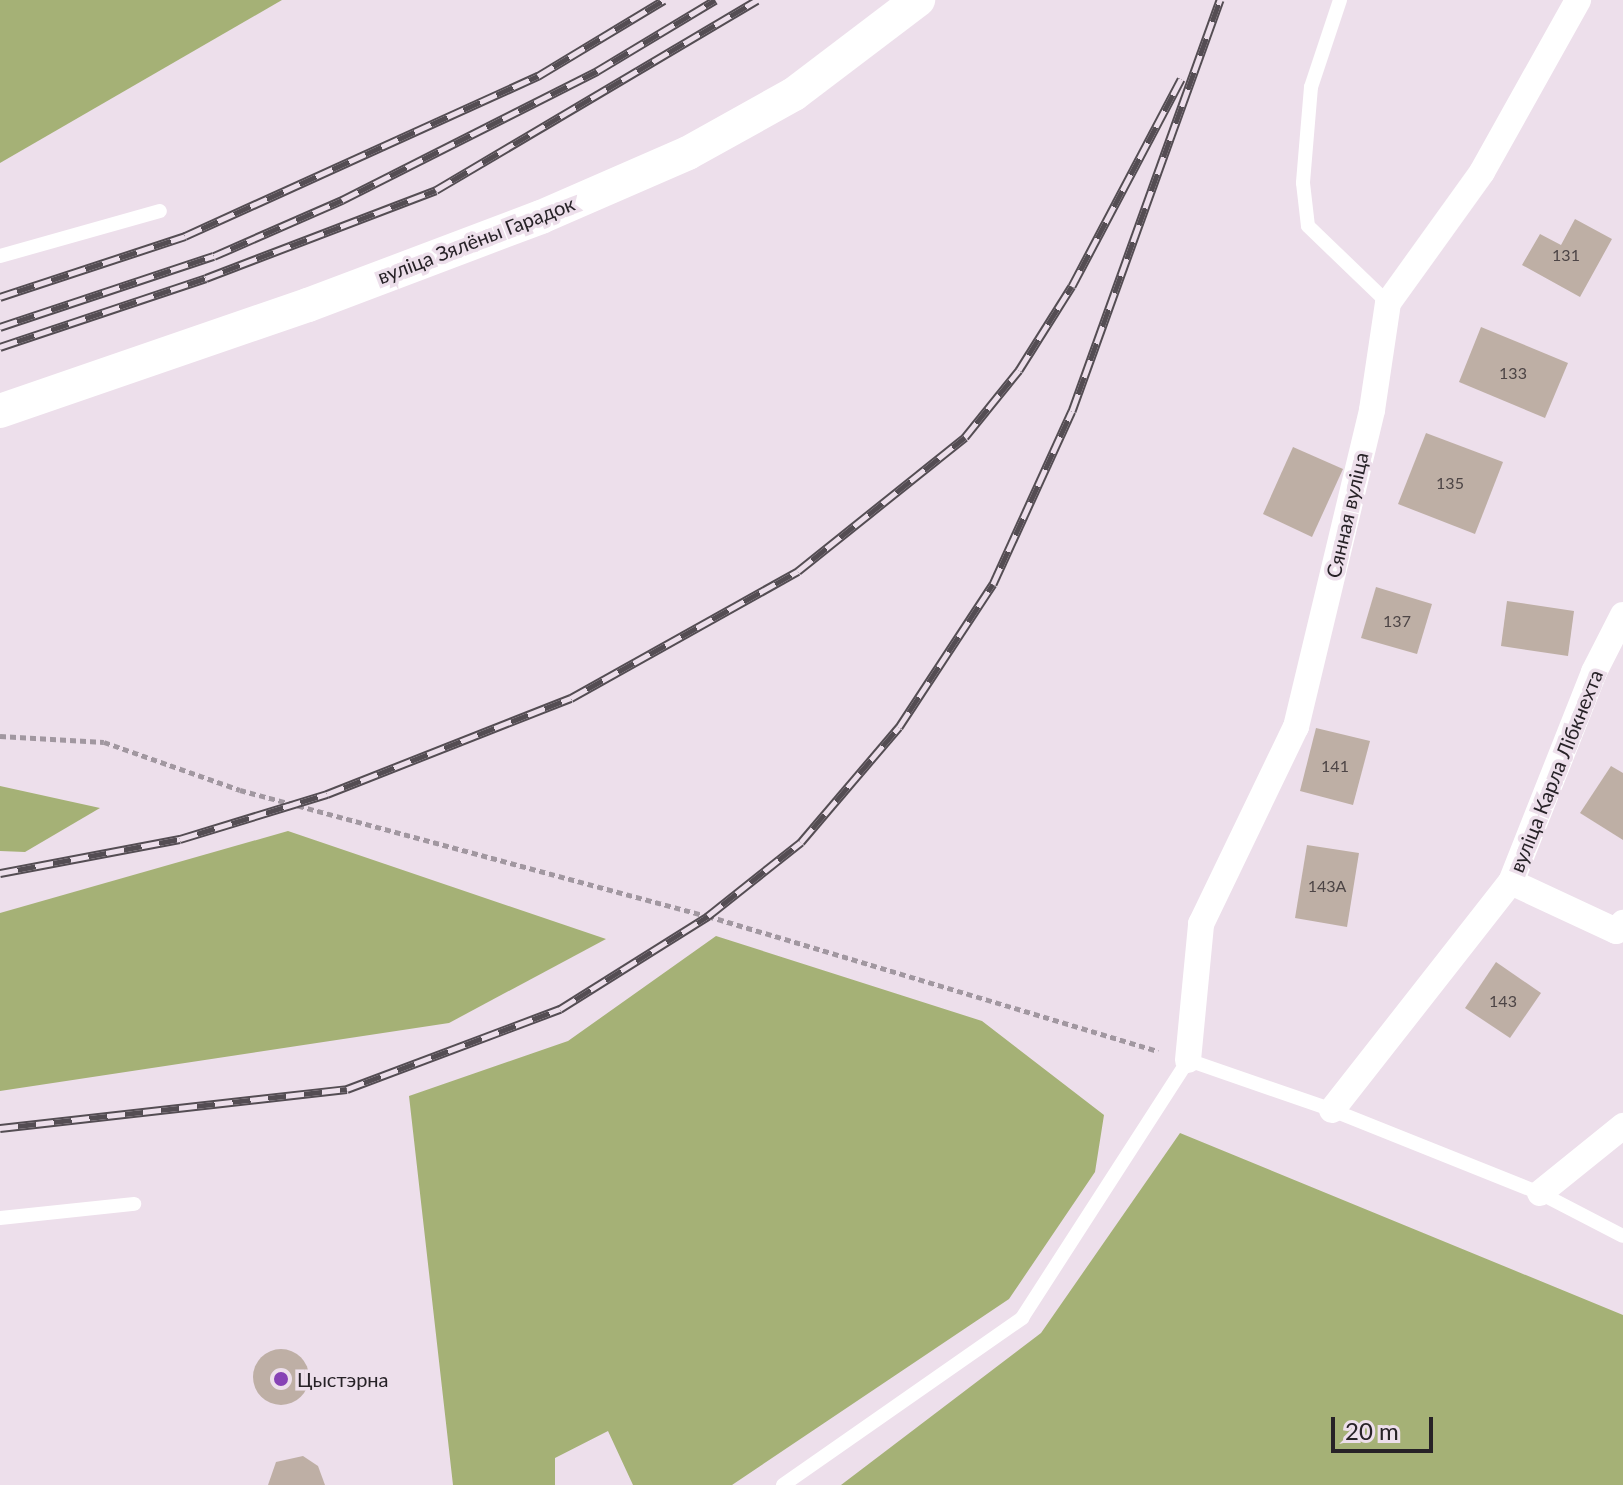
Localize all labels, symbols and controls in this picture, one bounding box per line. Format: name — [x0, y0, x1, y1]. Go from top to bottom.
street label: вуліца Зялёны Гарадок — [374, 191, 578, 289]
house number: 131 — [1552, 245, 1580, 265]
house number: 133 — [1499, 363, 1527, 383]
street label: Сянная вуліца — [1321, 450, 1373, 580]
house number: 135 — [1436, 473, 1464, 493]
house number: 137 — [1383, 611, 1411, 631]
street label: вуліца Карла Лібкнехта — [1504, 666, 1608, 876]
house number: 141 — [1321, 756, 1349, 776]
house number: 143А — [1308, 876, 1346, 896]
house number: 143 — [1489, 991, 1517, 1011]
place label: Цыстэрна — [297, 1367, 389, 1391]
marker: Цыстэрна — [272, 1370, 290, 1388]
scale bar — [1335, 1401, 1437, 1451]
text: 20 m — [1345, 1416, 1399, 1445]

